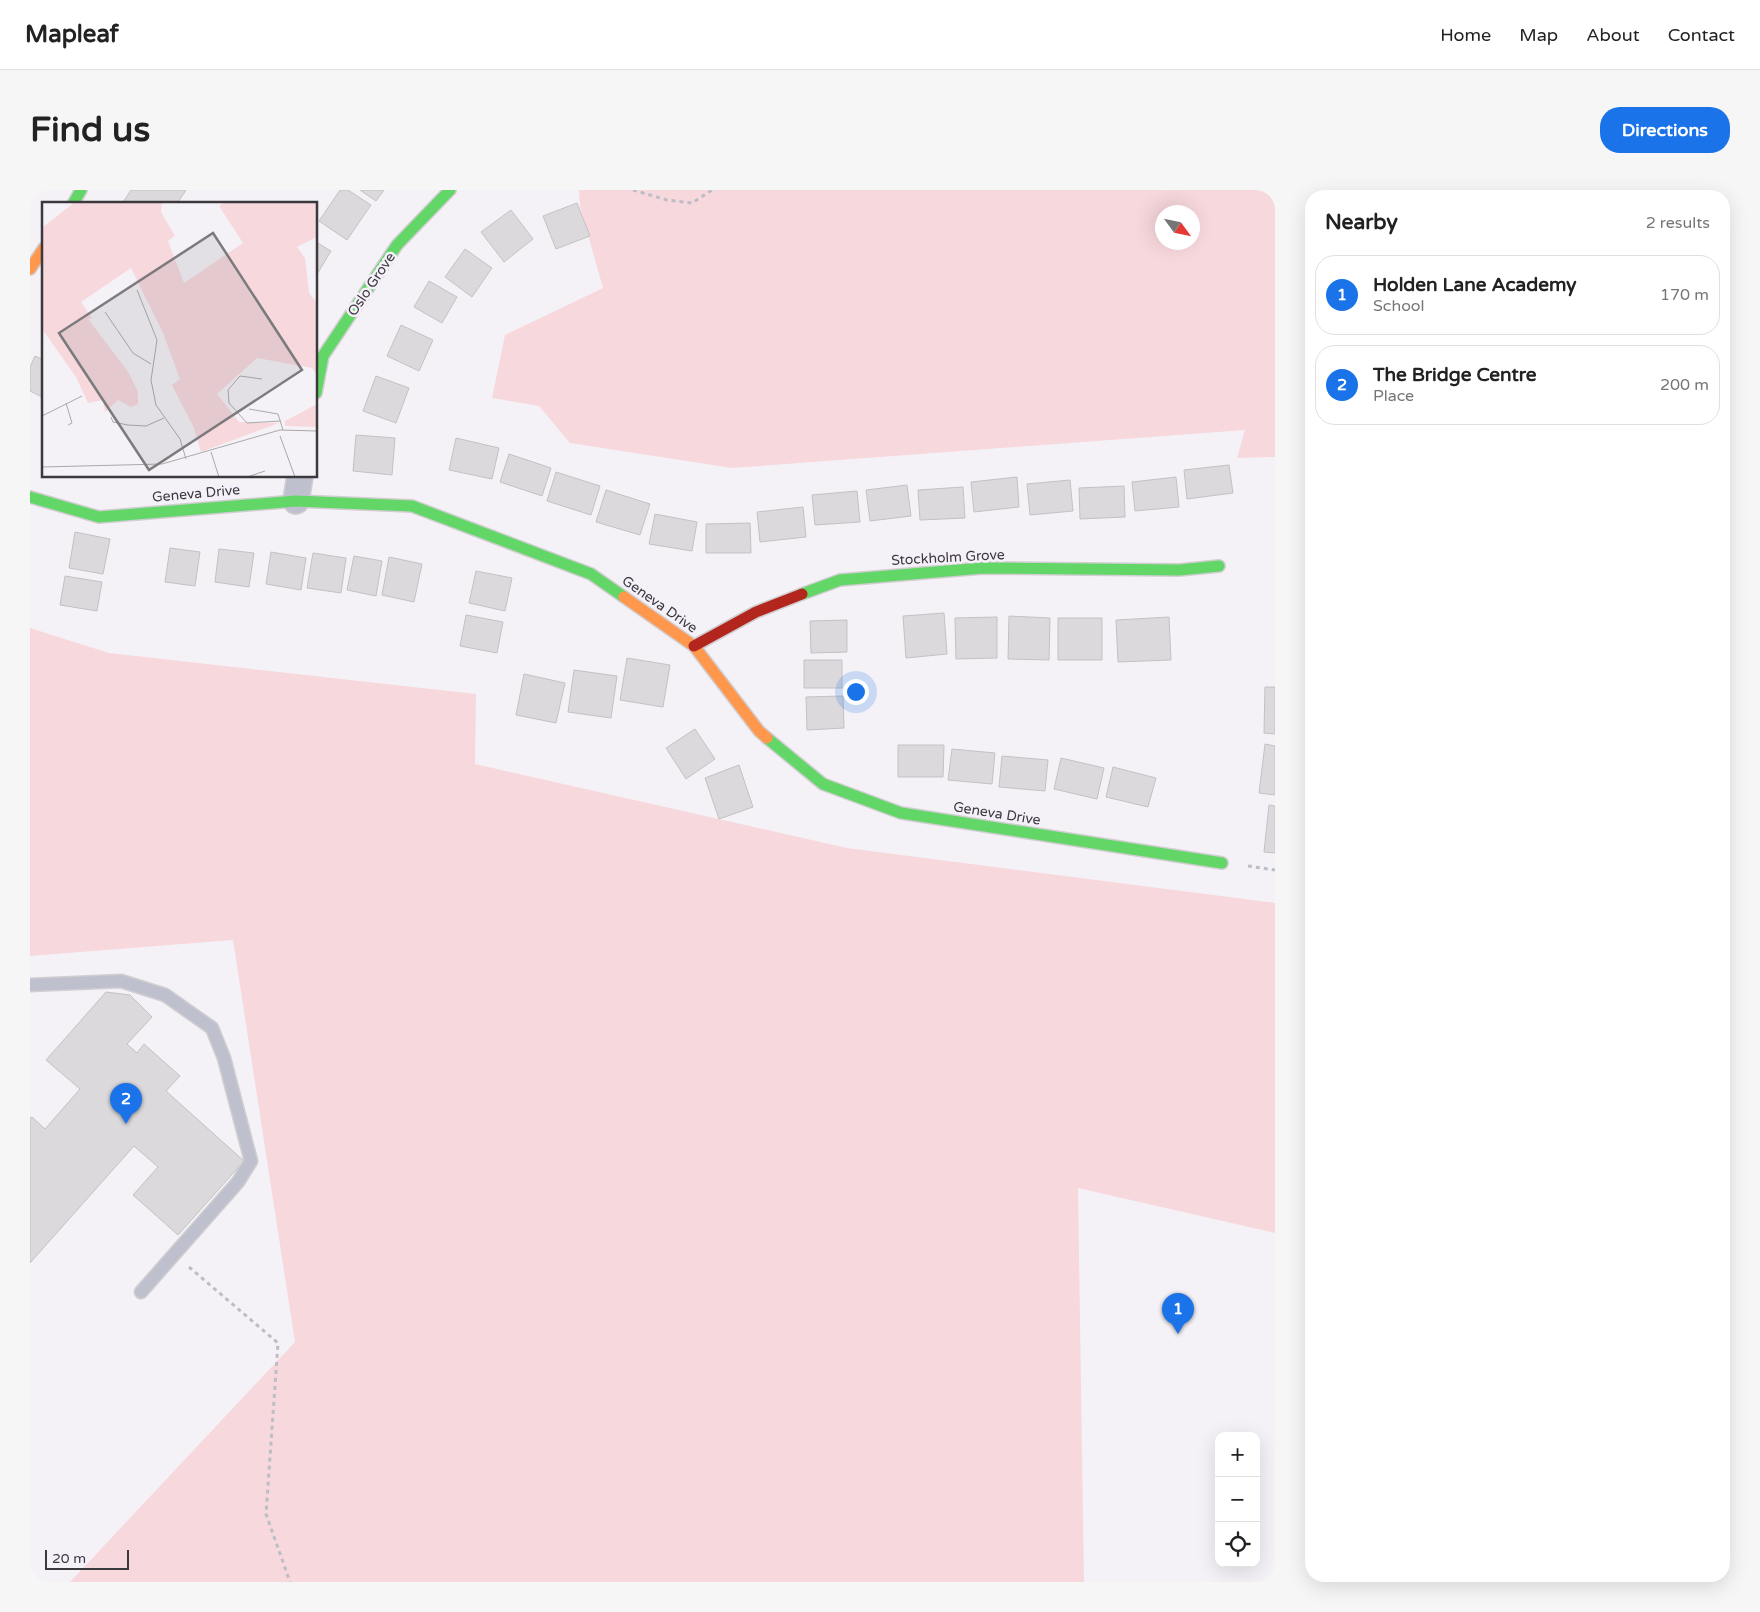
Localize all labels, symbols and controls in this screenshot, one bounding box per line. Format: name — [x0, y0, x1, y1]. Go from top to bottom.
text: Mapleaf — [25, 20, 119, 49]
text: Home — [1440, 24, 1491, 46]
text: Map — [1519, 24, 1558, 46]
text: About — [1586, 24, 1640, 46]
text: Contact — [1668, 24, 1735, 46]
button: Directions — [1600, 107, 1730, 153]
text: Find us — [30, 109, 150, 151]
inset map — [42, 202, 318, 478]
north arrow — [1155, 205, 1200, 250]
text: Nearby — [1325, 210, 1398, 235]
text: 2 results — [1646, 213, 1710, 233]
street label: Oslo Grove — [344, 249, 399, 319]
text: Holden Lane Academy — [1373, 274, 1576, 296]
text: 1 — [1337, 285, 1347, 305]
text: 170 m — [1660, 285, 1709, 305]
text: School — [1373, 296, 1425, 316]
text: The Bridge Centre — [1373, 364, 1536, 386]
text: 2 — [1337, 375, 1347, 395]
text: 200 m — [1660, 375, 1709, 395]
text: Place — [1373, 386, 1414, 406]
street label: Geneva Drive — [151, 481, 241, 506]
street label: Stockholm Grove — [891, 546, 1005, 569]
street label: Geneva Drive — [619, 572, 701, 637]
your location — [843, 679, 869, 705]
street label: Geneva Drive — [952, 798, 1042, 829]
pin: 2 — [110, 1083, 142, 1124]
pin: 1 — [1162, 1293, 1194, 1334]
map controls — [1215, 1432, 1260, 1567]
button: + — [1215, 1432, 1260, 1477]
button: − — [1215, 1477, 1260, 1522]
button: locate — [1215, 1522, 1260, 1567]
scale bar — [45, 1547, 129, 1570]
text: 20 m — [52, 1550, 86, 1567]

